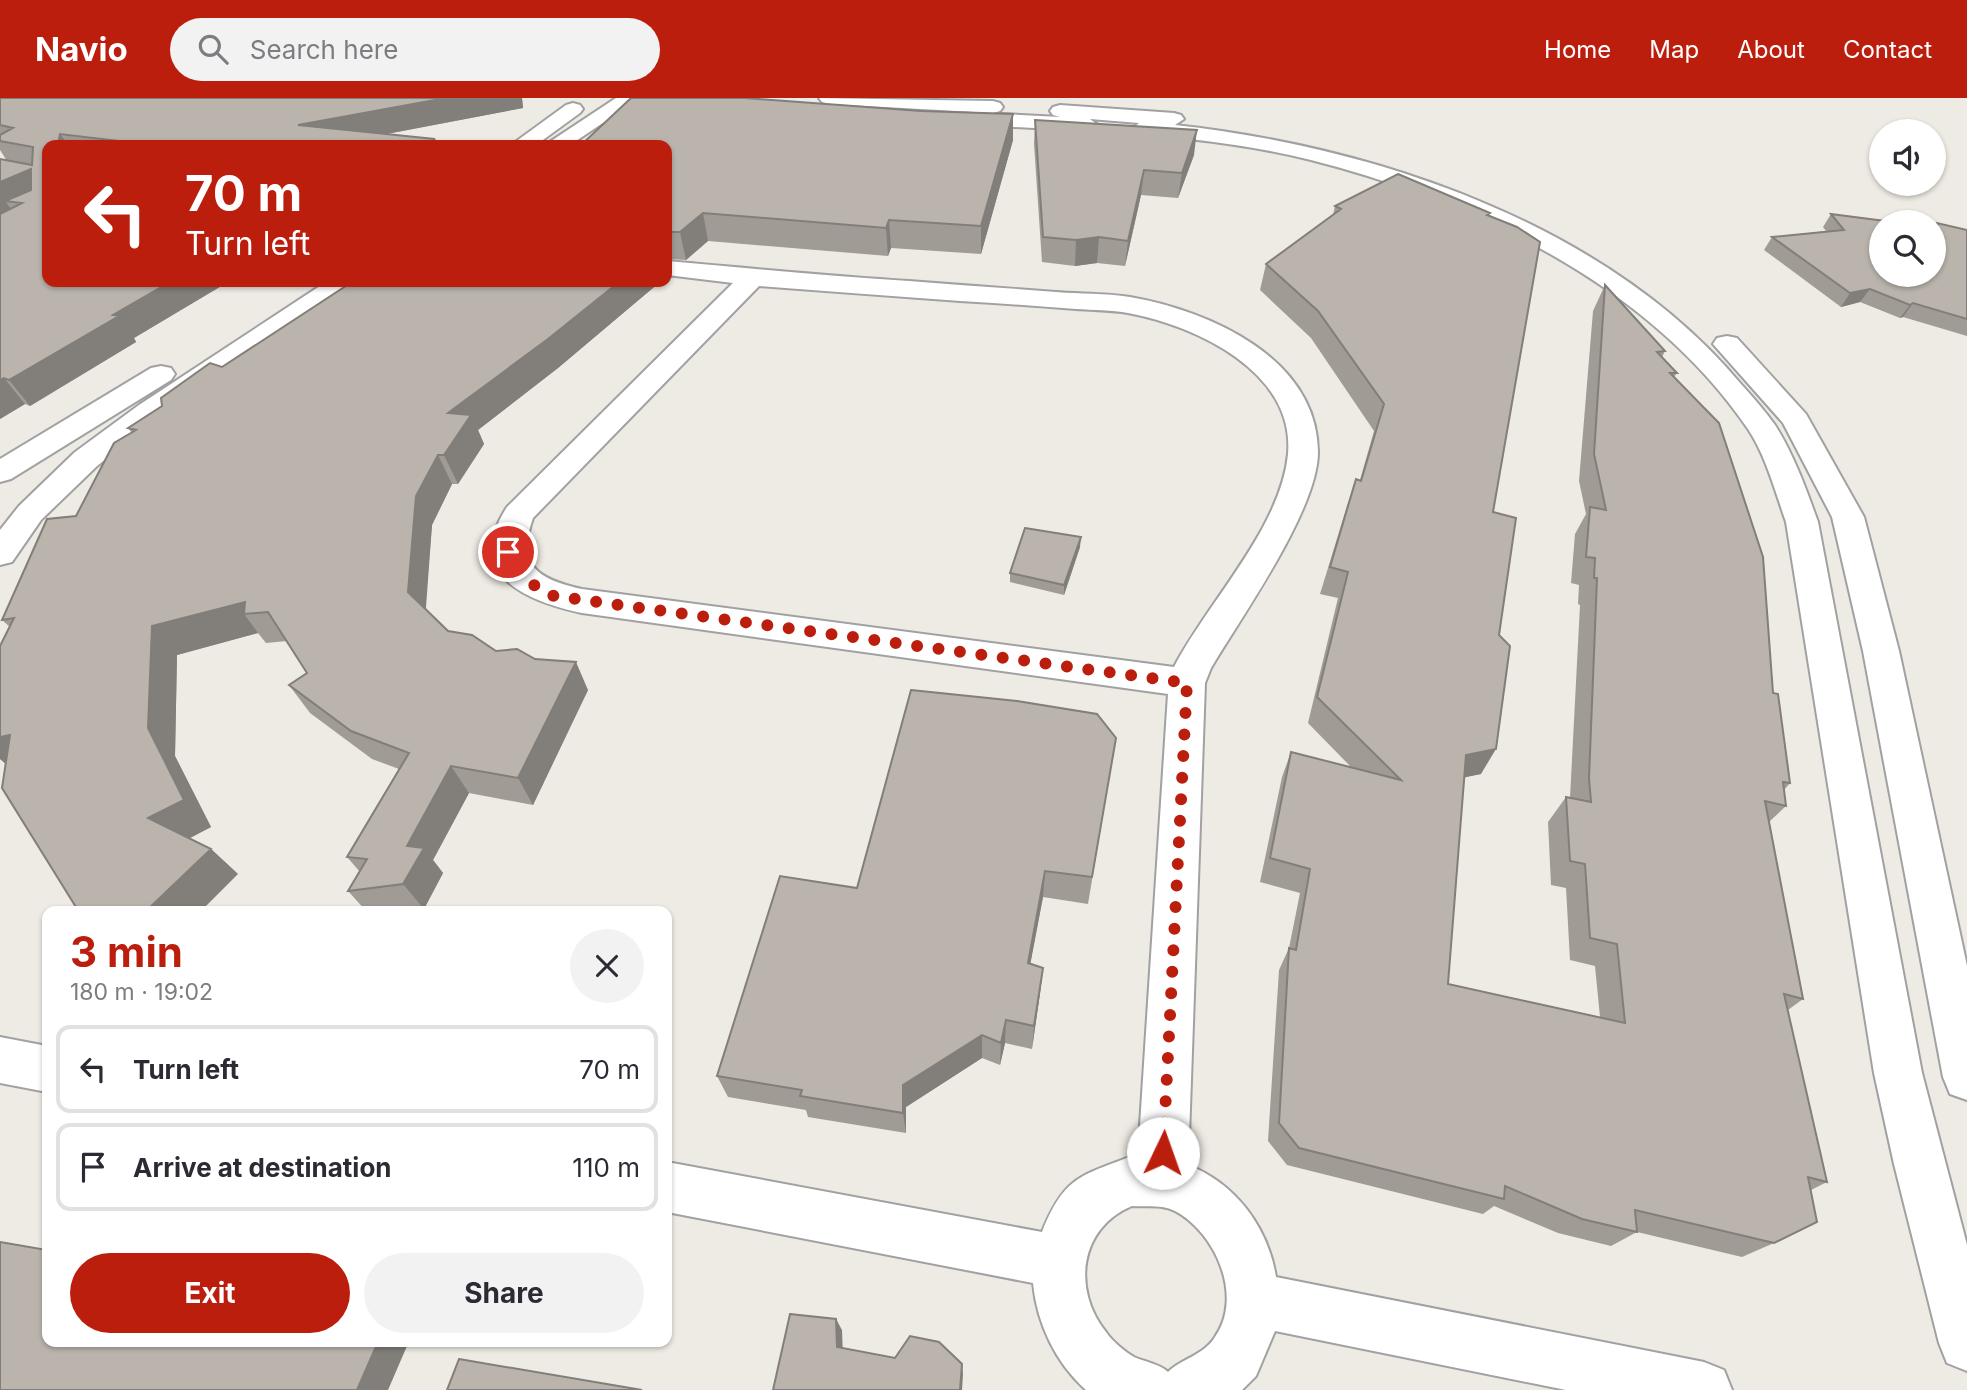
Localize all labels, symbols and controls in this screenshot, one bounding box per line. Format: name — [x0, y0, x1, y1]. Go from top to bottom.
search box — [170, 18, 660, 81]
text: Navio — [35, 29, 128, 69]
icon: search — [194, 30, 232, 68]
text: Search here — [250, 34, 398, 65]
text: Home — [1544, 35, 1611, 64]
text: Map — [1649, 35, 1699, 64]
text: About — [1737, 35, 1805, 64]
text: Contact — [1843, 35, 1932, 64]
map controls — [1869, 119, 1946, 287]
button: sound — [1869, 119, 1946, 196]
text: 70 m — [185, 164, 302, 223]
icon: left — [70, 168, 161, 259]
button: search — [1869, 210, 1946, 287]
text: Turn left — [185, 224, 310, 263]
pin — [478, 522, 538, 582]
icon: arrive — [489, 533, 527, 571]
text: 3 min — [70, 926, 183, 977]
button: close — [570, 929, 644, 1003]
text: 180 m · 19:02 — [70, 978, 213, 1006]
icon: left — [74, 1050, 112, 1088]
text: Turn left — [133, 1054, 239, 1085]
text: 70 m — [579, 1054, 640, 1085]
position arrow — [1126, 1116, 1200, 1190]
icon: arrive — [74, 1148, 112, 1186]
text: Arrive at destination — [133, 1152, 392, 1183]
text: 110 m — [572, 1152, 640, 1183]
button: Exit — [70, 1253, 350, 1333]
button: Share — [364, 1253, 644, 1333]

